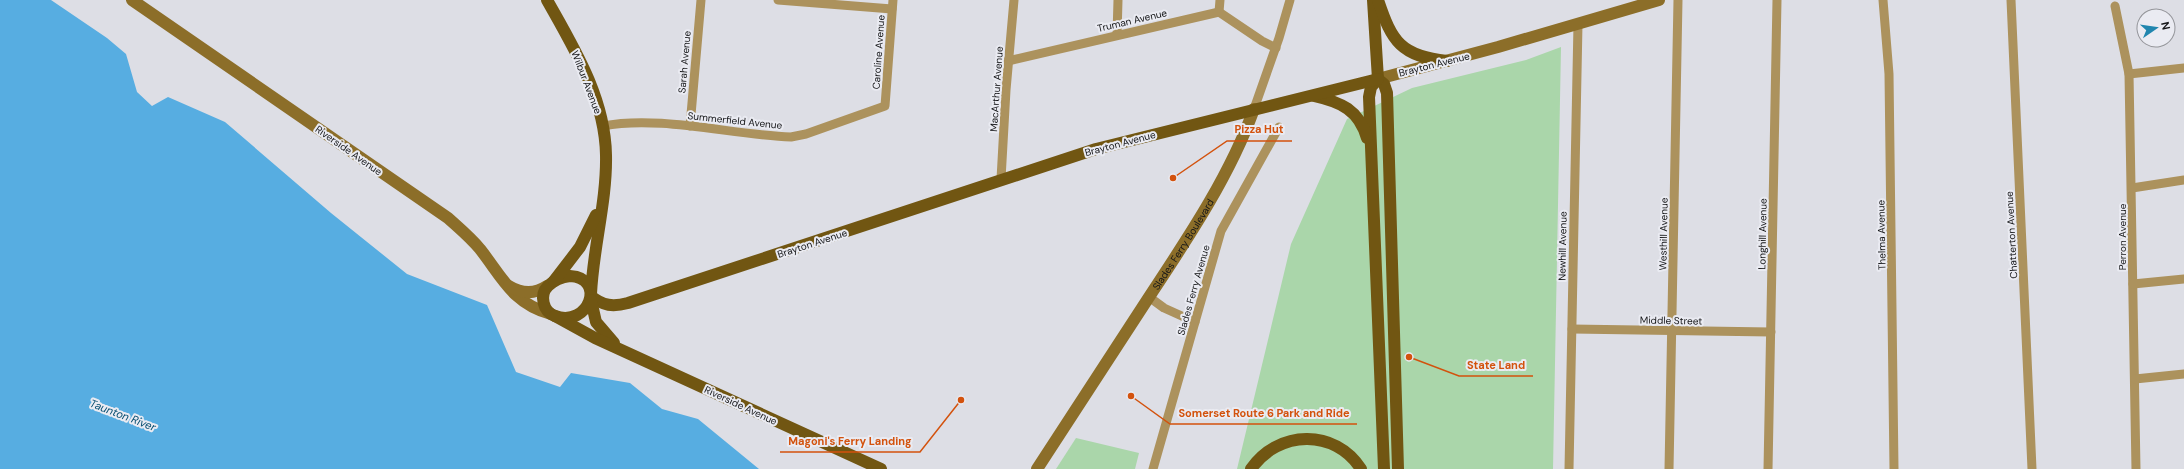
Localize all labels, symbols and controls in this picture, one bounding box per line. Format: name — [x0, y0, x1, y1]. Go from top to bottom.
street label: Truman Avenue — [1096, 6, 1169, 35]
north arrow — [2136, 8, 2176, 48]
street label: Caroline Avenue — [869, 14, 888, 90]
text: N — [2158, 20, 2173, 31]
street label: Sarah Avenue — [675, 30, 694, 94]
street label: MacArthur Avenue — [987, 46, 1006, 132]
street label: Wilbur Avenue — [569, 49, 605, 116]
street label: Brayton Avenue — [1397, 49, 1471, 80]
street label: Summerfield Avenue — [687, 109, 783, 132]
callout: Pizza Hut — [1227, 118, 1292, 141]
text: Pizza Hut — [1235, 122, 1284, 136]
street label: Riverside Avenue — [313, 123, 385, 179]
street label: Brayton Avenue — [1083, 128, 1157, 159]
street label: Chatterton Avenue — [2003, 191, 2020, 279]
street label: Slades Ferry Boulevard — [1150, 197, 1217, 292]
street label: Westhill Avenue — [1656, 197, 1671, 271]
street label: Longhill Avenue — [1755, 198, 1770, 270]
street label: Thelma Avenue — [1874, 199, 1889, 270]
street label: Perron Avenue — [2116, 203, 2129, 270]
street label: Newhill Avenue — [1555, 211, 1570, 281]
street label: Brayton Avenue — [776, 226, 849, 261]
street label: Slades Ferry Avenue — [1174, 243, 1213, 337]
street label: Middle Street — [1640, 313, 1702, 328]
callout: State Land — [1459, 353, 1533, 376]
text: State Land — [1467, 358, 1525, 372]
street label: Riverside Avenue — [702, 383, 780, 428]
water label: Taunton River — [88, 396, 159, 434]
callout: Somerset Route 6 Park and Ride — [1170, 401, 1357, 424]
text: Somerset Route 6 Park and Ride — [1178, 406, 1350, 420]
callout: Magoni's Ferry Landing — [780, 429, 920, 452]
text: Magoni's Ferry Landing — [788, 434, 912, 448]

